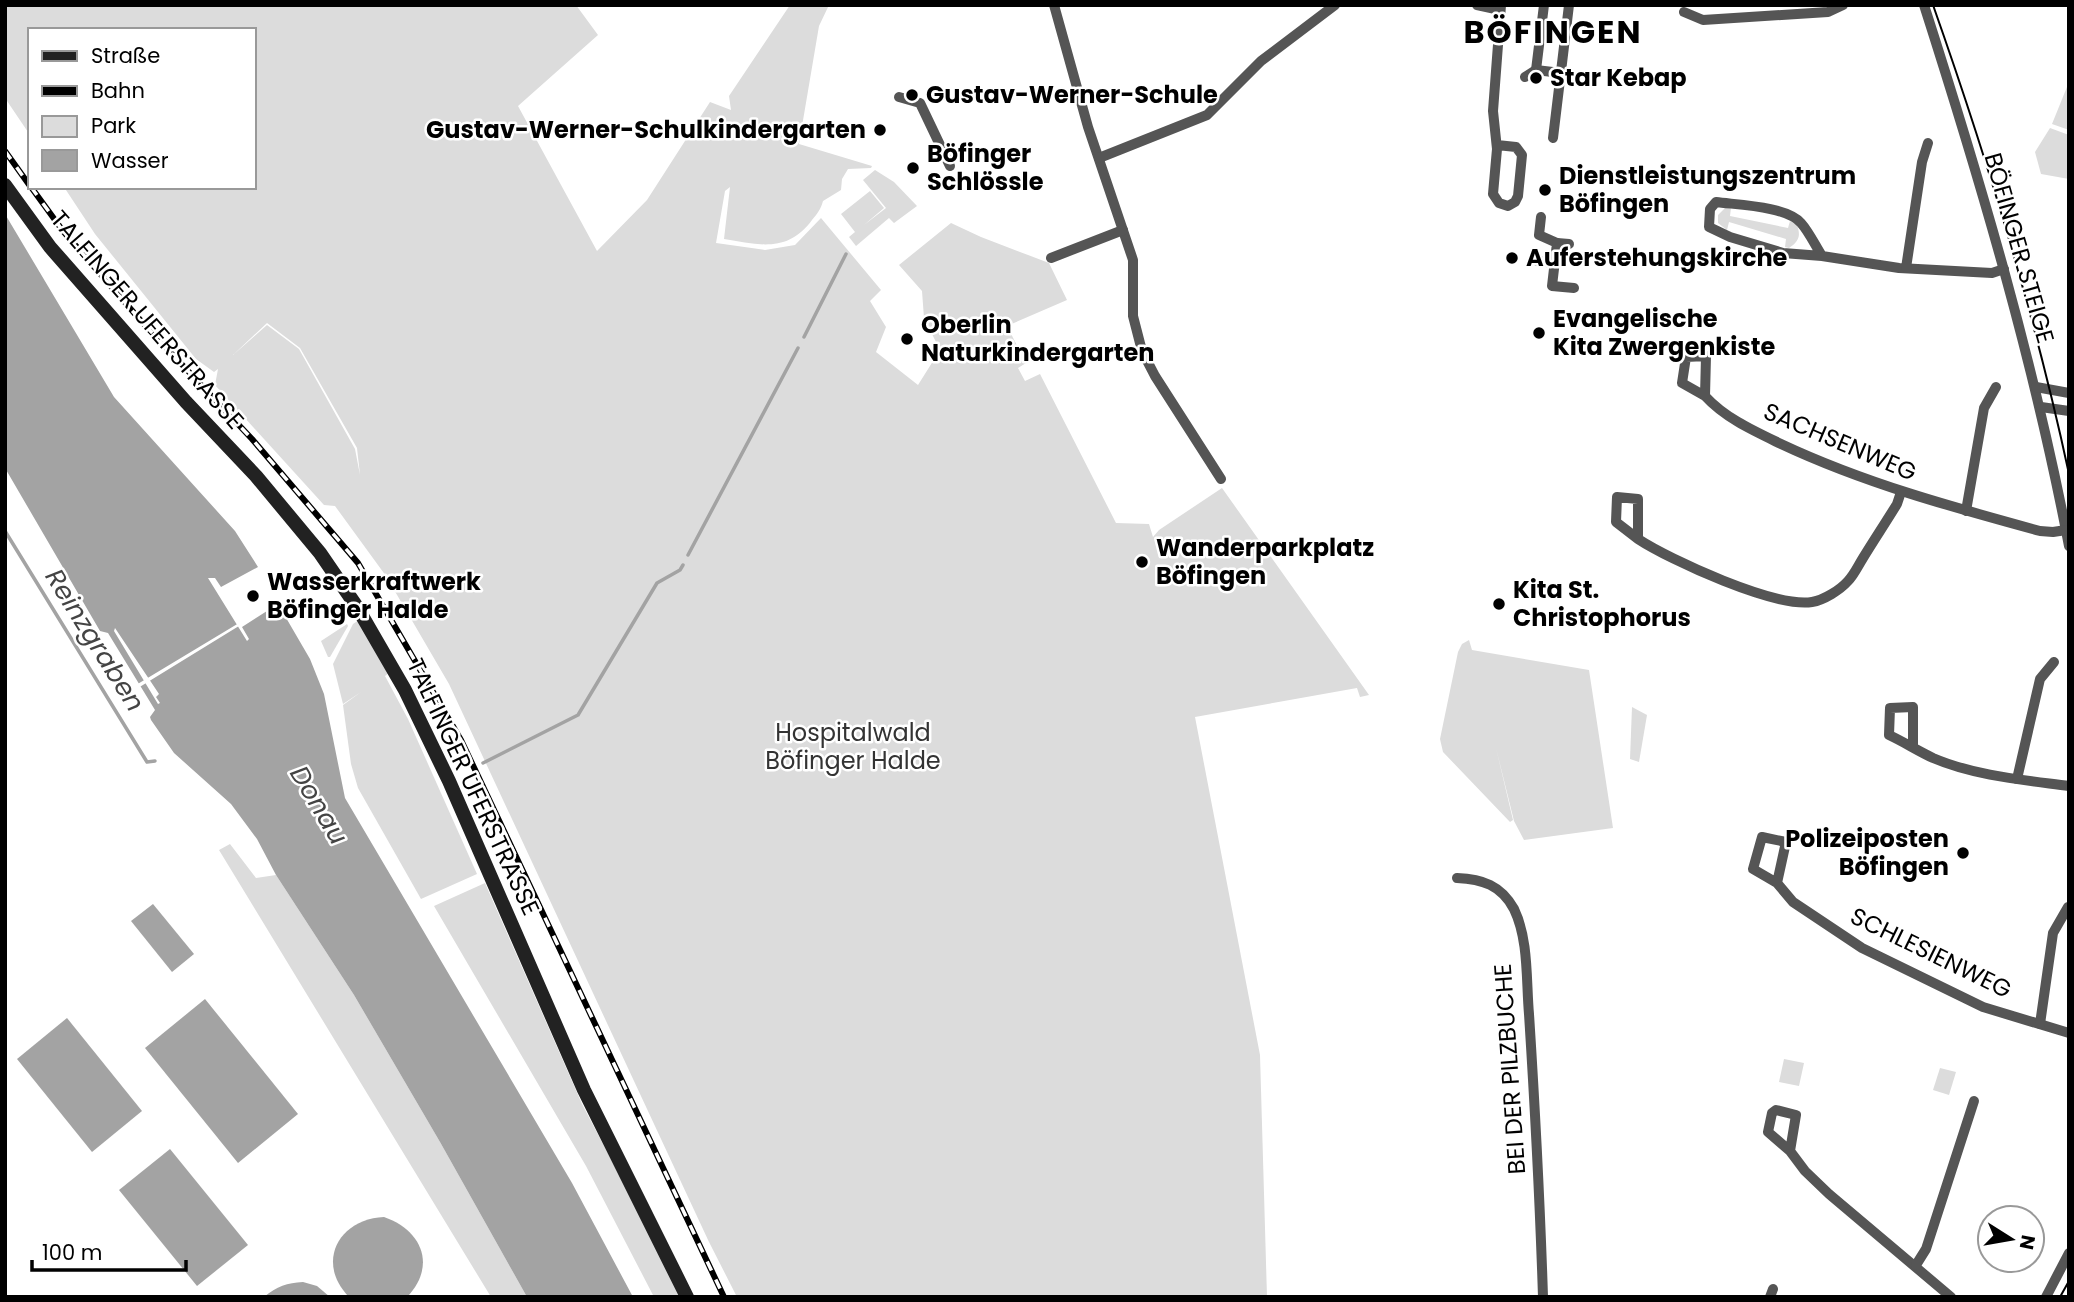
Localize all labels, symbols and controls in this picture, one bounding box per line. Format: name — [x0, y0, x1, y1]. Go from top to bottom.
district label: BÖFINGEN — [1463, 9, 1643, 54]
legend — [28, 28, 256, 189]
text: Straße — [91, 41, 160, 70]
place label: Star Kebap — [1550, 61, 1687, 94]
marker: Star Kebap — [1528, 70, 1544, 86]
text: Bahn — [91, 76, 145, 105]
place label: Gustav-Werner-Schule — [926, 78, 1218, 111]
marker: Gustav-Werner-Schule — [904, 87, 920, 103]
text: Park — [91, 111, 136, 140]
place label: Gustav-Werner-Schulkindergarten — [426, 113, 866, 146]
marker: Gustav-Werner-Schulkindergarten — [872, 122, 888, 138]
place label: Böfinger Schlössle — [927, 137, 1044, 198]
text: Wasser — [91, 146, 169, 175]
street label: BÖFINGER STEIGE — [1977, 149, 2062, 347]
place label: Dienstleistungszentrum Böfingen — [1559, 159, 1856, 220]
marker: Böfinger Schlössle — [905, 160, 921, 176]
marker: Dienstleistungszentrum Böfingen — [1537, 182, 1553, 198]
street label: TALFINGER UFERSTRASSE — [43, 203, 252, 436]
place label: Auferstehungskirche — [1526, 241, 1788, 274]
marker: Auferstehungskirche — [1504, 250, 1520, 266]
place label: Evangelische Kita Zwergenkiste — [1553, 302, 1775, 363]
place label: Oberlin Naturkindergarten — [921, 308, 1155, 369]
marker: Evangelische Kita Zwergenkiste — [1531, 325, 1547, 341]
marker: Oberlin Naturkindergarten — [899, 331, 915, 347]
street label: SACHSENWEG — [1759, 394, 1922, 489]
place label: Wanderparkplatz Böfingen — [1156, 531, 1374, 592]
marker: Wanderparkplatz Böfingen — [1134, 554, 1150, 570]
water label: Reinzgraben — [37, 562, 153, 718]
place label: Wasserkraftwerk Böfinger Halde — [267, 565, 481, 626]
place label: Kita St. Christophorus — [1513, 573, 1691, 634]
marker: Wasserkraftwerk Böfinger Halde — [245, 588, 261, 604]
marker: Kita St. Christophorus — [1491, 596, 1507, 612]
street label: TALFINGER UFERSTRASSE — [399, 653, 548, 921]
park label: Hospitalwald Böfinger Halde — [765, 716, 941, 777]
water label: Donau — [281, 759, 357, 851]
place label: Polizeiposten Böfingen — [1785, 822, 1949, 883]
marker: Polizeiposten Böfingen — [1955, 845, 1971, 861]
street label: SCHLESIENWEG — [1845, 899, 2017, 1006]
street label: BEI DER PILZBUCHE — [1486, 963, 1533, 1175]
north arrow — [1976, 1204, 2046, 1274]
scale bar — [32, 1228, 186, 1272]
text: N — [2013, 1233, 2042, 1252]
text: 100 m — [42, 1238, 102, 1267]

